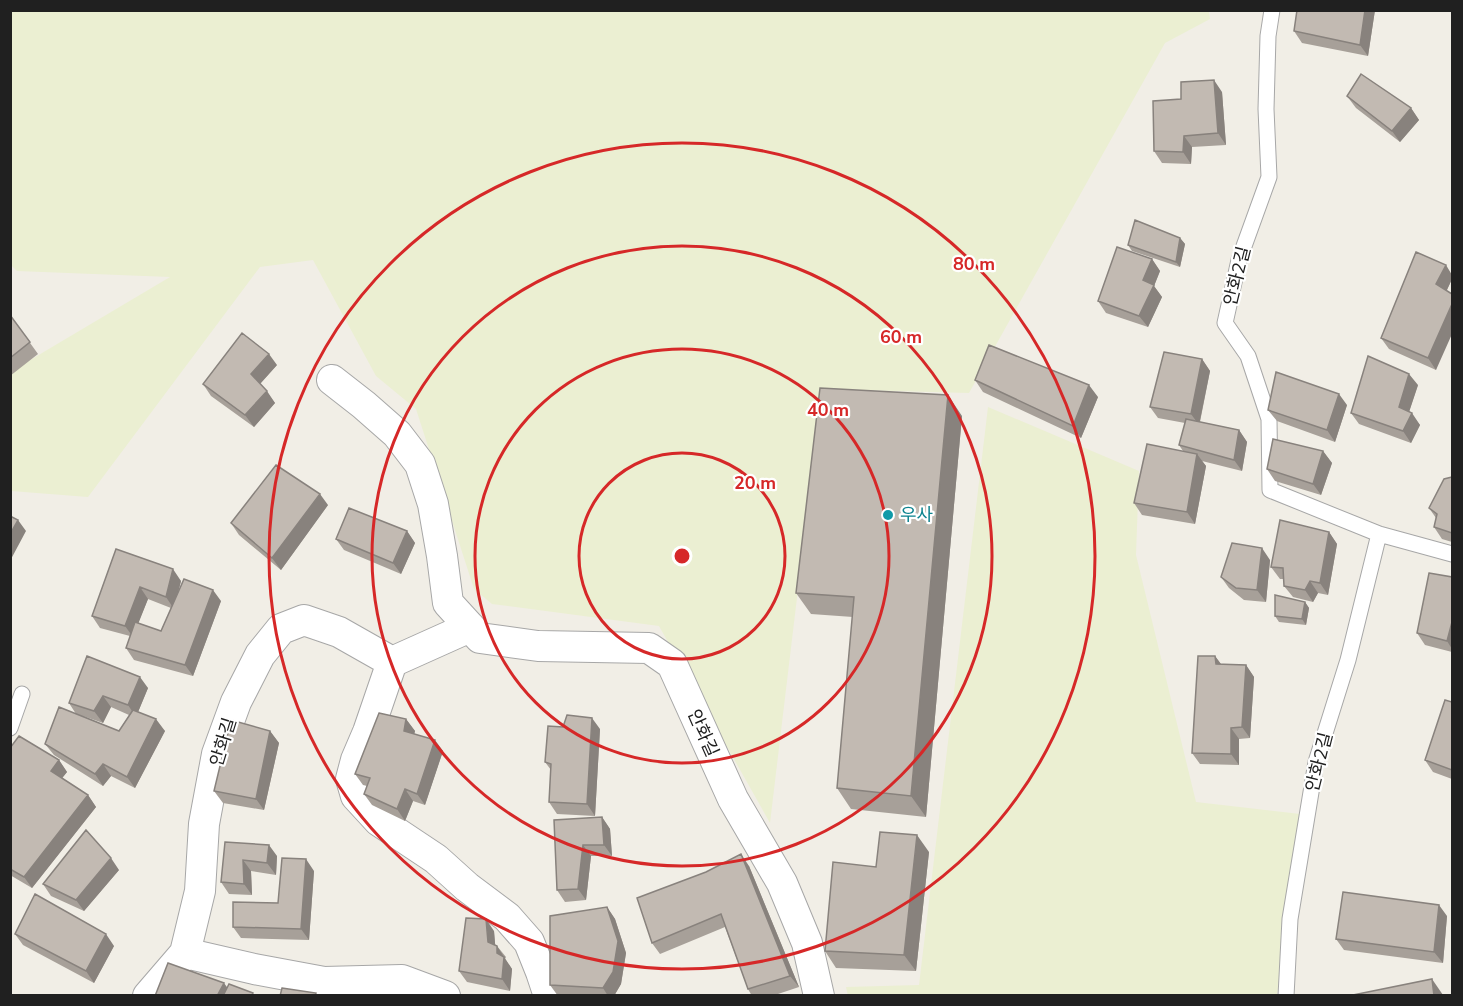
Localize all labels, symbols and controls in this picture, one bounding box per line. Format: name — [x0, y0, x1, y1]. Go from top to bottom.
street label: 안화2길 — [1218, 244, 1256, 308]
text: 80 m — [953, 252, 995, 276]
text: 60 m — [880, 325, 922, 349]
text: 40 m — [807, 398, 849, 422]
text: 20 m — [734, 471, 776, 495]
place label: 우사 — [900, 503, 934, 527]
marker: 우사 — [881, 508, 895, 522]
centre of rings — [672, 546, 692, 566]
street label: 안화길 — [682, 705, 724, 761]
street label: 안화길 — [204, 715, 242, 769]
street label: 안화2길 — [1300, 730, 1338, 794]

